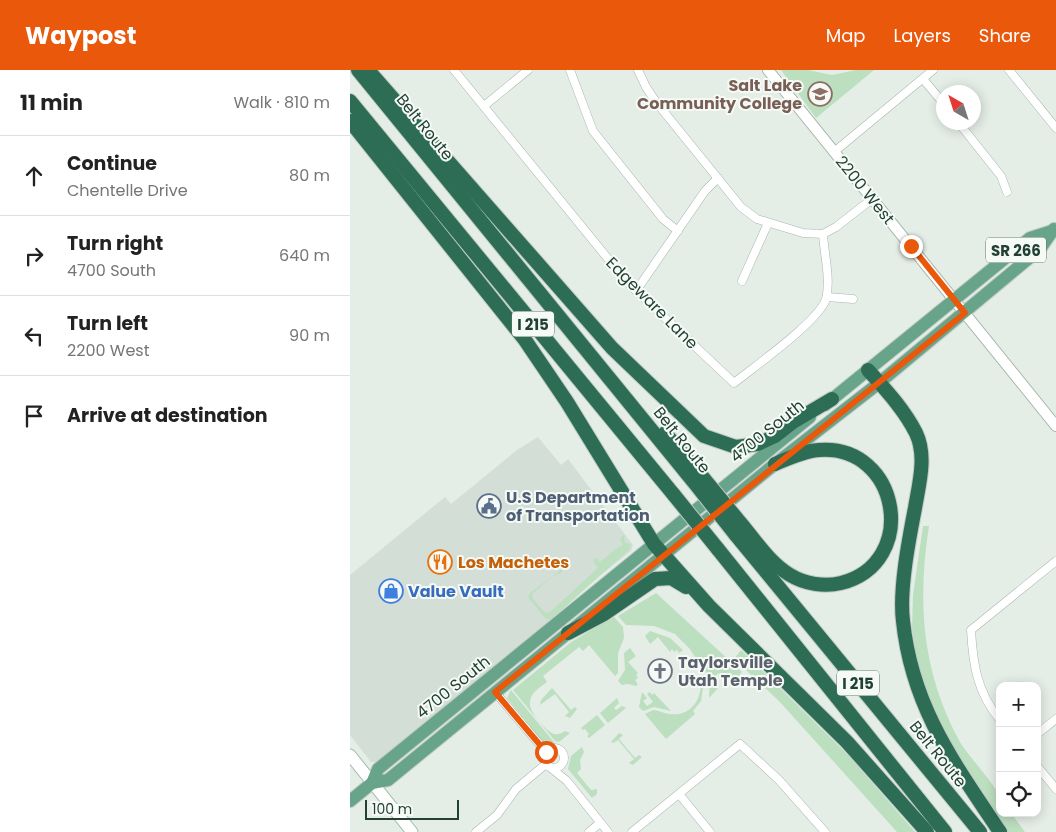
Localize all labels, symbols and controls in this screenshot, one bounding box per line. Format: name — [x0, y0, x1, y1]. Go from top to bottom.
text: Waypost — [25, 19, 136, 52]
text: Map — [826, 23, 866, 48]
text: Layers — [894, 23, 951, 48]
text: Share — [979, 23, 1031, 48]
place label: Salt Lake Community College — [637, 74, 802, 115]
school or university icon: Salt Lake Community College — [807, 81, 833, 107]
north arrow — [936, 85, 981, 130]
text: 11 min — [20, 88, 83, 117]
street label: Belt Route — [391, 89, 459, 165]
text: Walk · 810 m — [233, 91, 330, 114]
text: Continue — [67, 150, 157, 177]
street label: 2200 West — [830, 151, 900, 229]
icon: ahead — [20, 162, 48, 190]
text: 80 m — [289, 164, 330, 187]
text: Chentelle Drive — [67, 179, 188, 202]
text: Turn right — [67, 230, 163, 257]
route end — [900, 235, 923, 258]
road number: SR 266 — [986, 238, 1046, 262]
icon: right — [20, 242, 48, 270]
text: 640 m — [279, 244, 330, 267]
street label: Edgeware Lane — [601, 252, 703, 354]
text: 4700 South — [67, 259, 156, 282]
text: Turn left — [67, 310, 148, 337]
road number: I 215 — [512, 312, 554, 336]
icon: left — [20, 322, 48, 350]
text: 90 m — [289, 324, 330, 347]
text: 2200 West — [67, 339, 149, 362]
street label: 4700 South — [725, 394, 809, 468]
icon: arrive — [20, 402, 48, 430]
text: Arrive at destination — [67, 402, 268, 429]
street label: Belt Route — [648, 402, 716, 478]
place label: U.S Department of Transportation — [506, 486, 650, 527]
public building icon: U.S Department of Transportation — [476, 493, 502, 519]
restaurant icon: Los Machetes — [427, 549, 453, 575]
place label: Los Machetes — [458, 551, 569, 574]
shop icon: Value Vault — [378, 578, 404, 604]
place label: Value Vault — [408, 580, 504, 603]
street label: 4700 South — [411, 650, 495, 724]
place label: Taylorsville Utah Temple — [678, 651, 783, 692]
church icon: Taylorsville Utah Temple — [647, 658, 673, 684]
road number: I 215 — [837, 670, 879, 696]
map controls — [996, 682, 1041, 817]
button: + — [996, 682, 1041, 727]
street label: Belt Route — [904, 716, 972, 792]
button: − — [996, 727, 1041, 772]
route start — [535, 741, 558, 764]
button: locate — [996, 772, 1041, 817]
scale bar — [365, 797, 459, 820]
text: 100 m — [372, 799, 412, 819]

